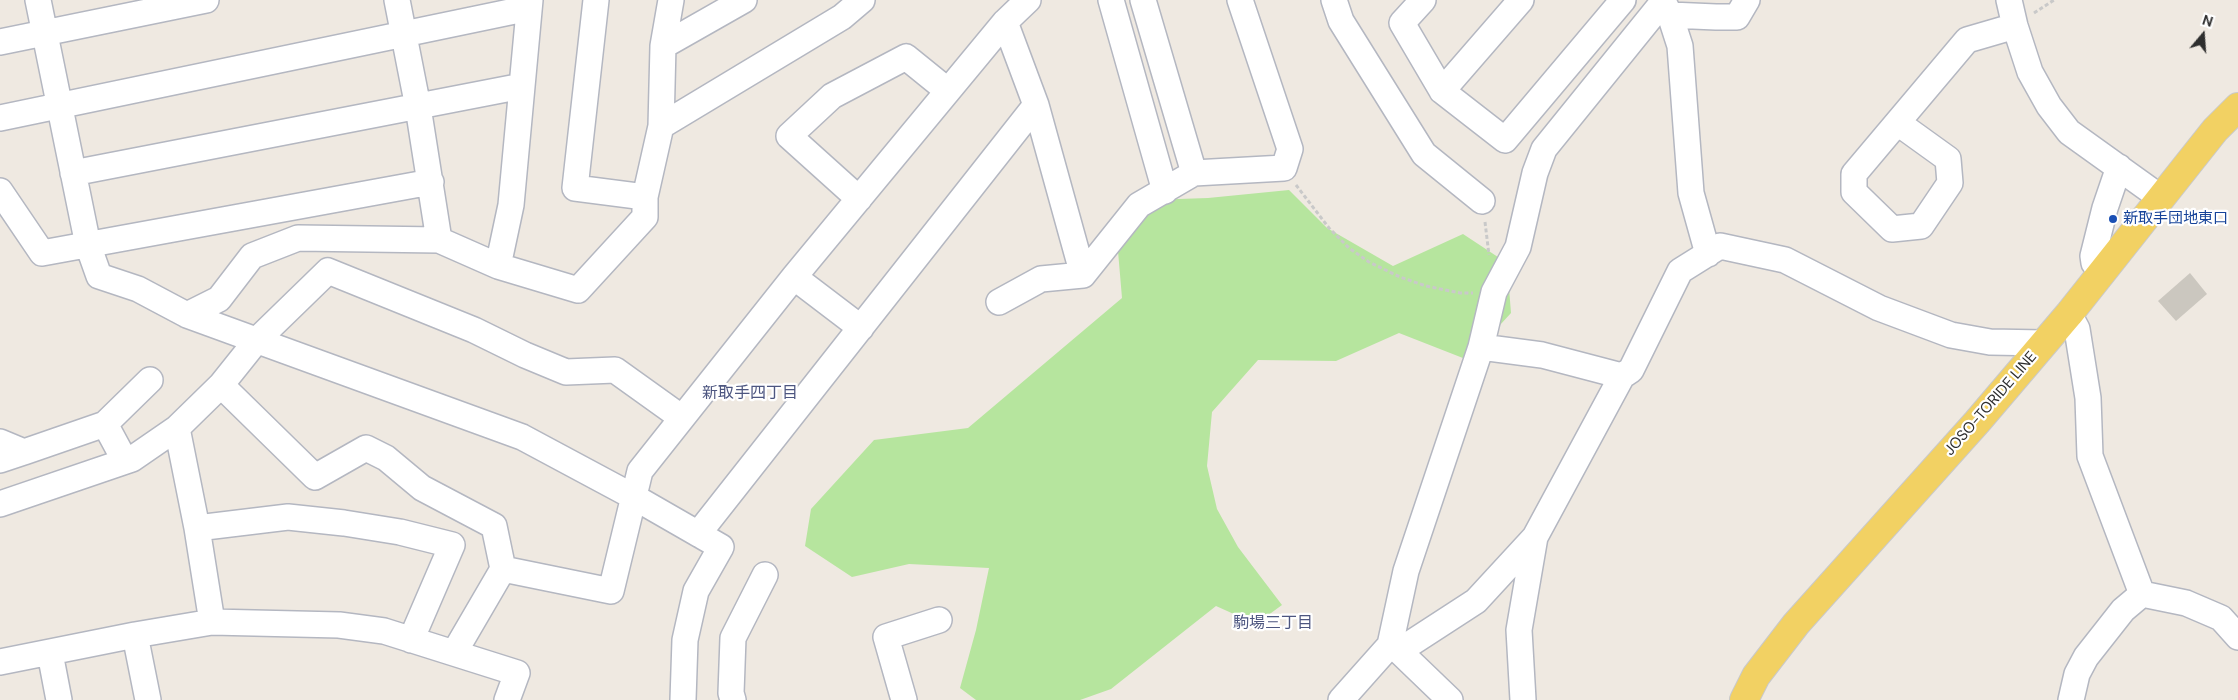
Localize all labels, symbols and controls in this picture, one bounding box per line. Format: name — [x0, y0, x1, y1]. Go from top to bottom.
north arrow — [2178, 10, 2228, 60]
text: N — [2200, 11, 2215, 31]
place label: 新取手団地東口 — [2123, 210, 2228, 228]
marker: 新取手団地東口 — [2107, 213, 2119, 225]
street label: JOSO-TORIDE LINE — [1941, 348, 2041, 460]
district label: 新取手四丁目 — [702, 384, 798, 404]
district label: 駒場三丁目 — [1233, 614, 1313, 634]

